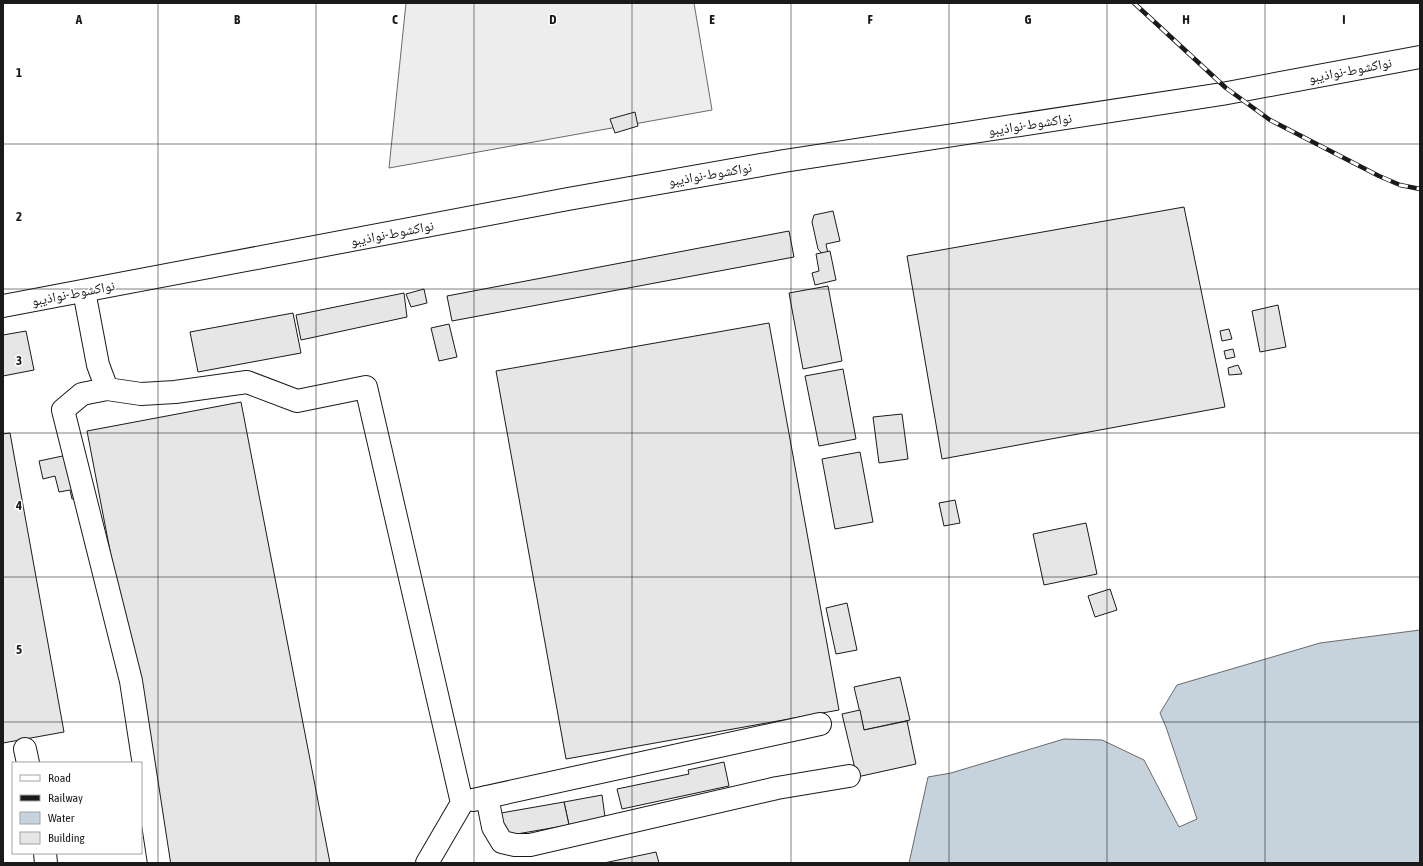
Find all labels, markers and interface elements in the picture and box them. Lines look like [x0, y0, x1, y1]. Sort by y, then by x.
text: A [75, 12, 83, 27]
text: B [234, 12, 241, 27]
text: C [392, 12, 398, 27]
text: D [549, 12, 557, 27]
text: E [709, 12, 715, 27]
text: F [867, 12, 873, 27]
text: G [1025, 12, 1032, 27]
text: H [1182, 12, 1190, 27]
text: I [1342, 12, 1346, 27]
street label: نواكشوط-نواذيبو [1307, 54, 1393, 87]
text: 1 [16, 65, 22, 80]
street label: نواكشوط-نواذيبو [987, 109, 1073, 140]
street label: نواكشوط-نواذيبو [667, 159, 753, 190]
text: 2 [16, 209, 22, 224]
street label: نواكشوط-نواذيبو [349, 217, 435, 250]
street label: نواكشوط-نواذيبو [30, 277, 116, 310]
text: 3 [16, 353, 22, 368]
text: 4 [15, 498, 22, 513]
text: 5 [16, 642, 22, 657]
legend [12, 762, 142, 854]
text: Road [48, 771, 71, 785]
text: Railway [48, 791, 83, 805]
text: Water [48, 811, 75, 825]
text: Building [48, 831, 86, 845]

